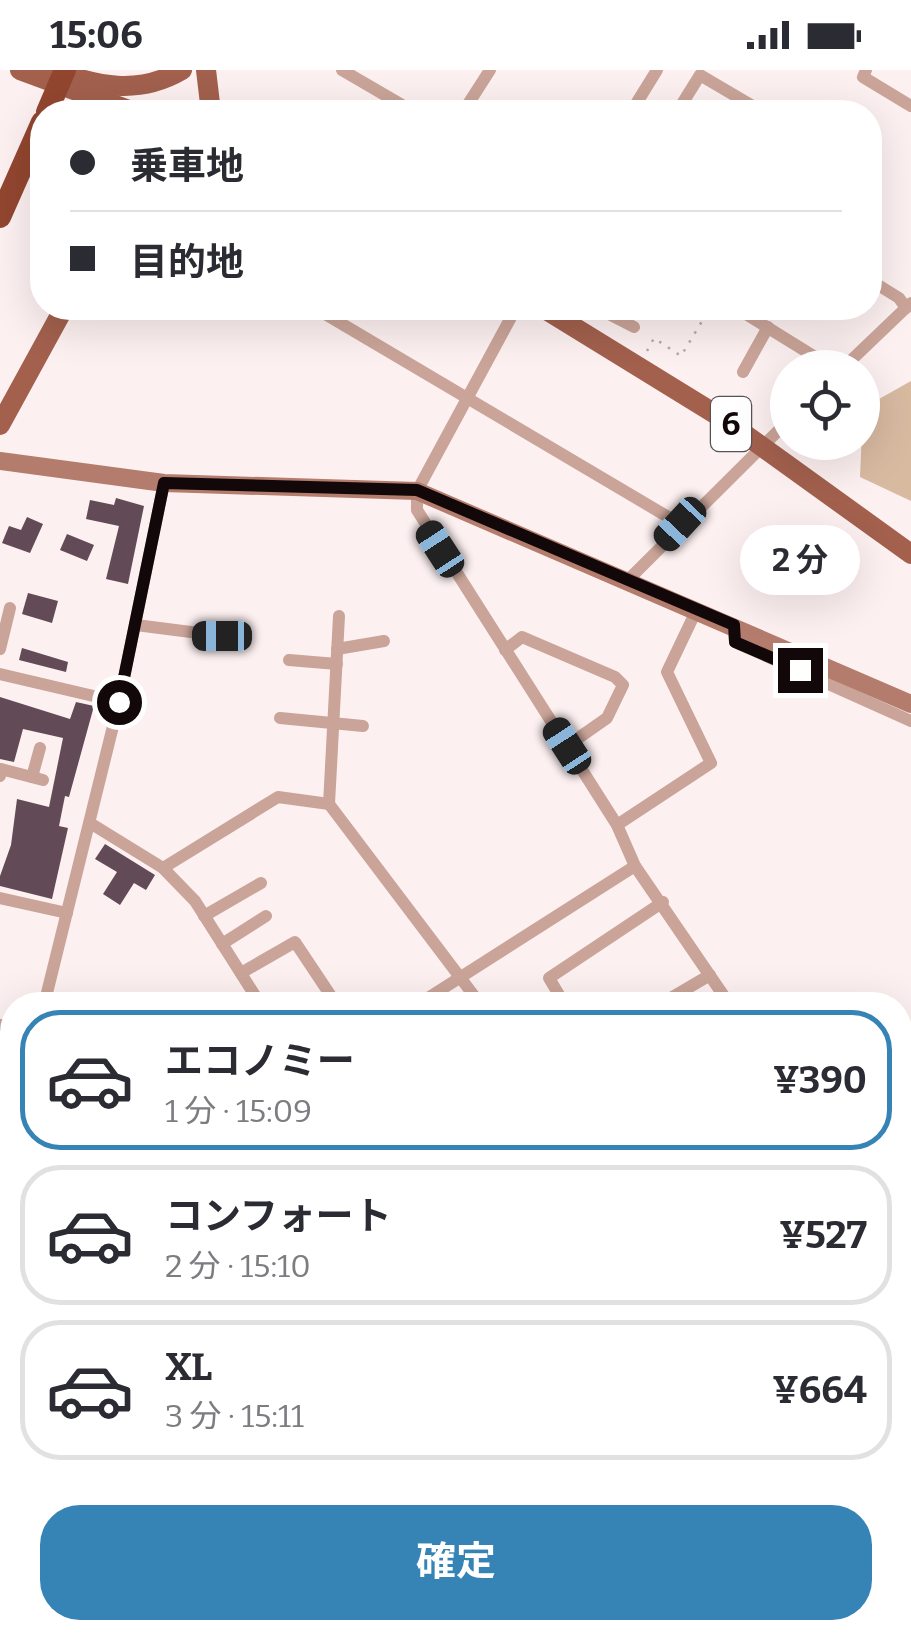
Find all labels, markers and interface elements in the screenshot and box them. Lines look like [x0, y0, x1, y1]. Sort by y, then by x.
text: 15:06 [50, 12, 143, 58]
text: 乗車地 [130, 143, 244, 189]
text: 目的地 [130, 239, 244, 285]
map controls [770, 350, 880, 460]
button: locate [770, 350, 880, 460]
road number: 6 [711, 397, 751, 451]
car [649, 492, 711, 556]
car [411, 516, 469, 582]
callout: 2 分 [740, 525, 860, 595]
text: 2 分 [772, 541, 828, 579]
car [192, 621, 252, 651]
route end [778, 648, 823, 693]
route start [97, 680, 142, 725]
car [538, 713, 596, 779]
icon: car [45, 1035, 135, 1125]
text: エコノミー [165, 1038, 355, 1084]
text: ¥390 [773, 1057, 867, 1103]
text: 1 分 · 15:09 [165, 1092, 312, 1130]
icon: car [45, 1190, 135, 1280]
text: コンフォート [165, 1193, 392, 1239]
text: ¥527 [779, 1212, 867, 1258]
text: 2 分 · 15:10 [165, 1247, 311, 1285]
text: XL [165, 1344, 212, 1390]
icon: car [45, 1345, 135, 1435]
text: ¥664 [772, 1367, 867, 1413]
text: 3 分 · 15:11 [165, 1397, 304, 1435]
button: 確定 [40, 1505, 872, 1620]

